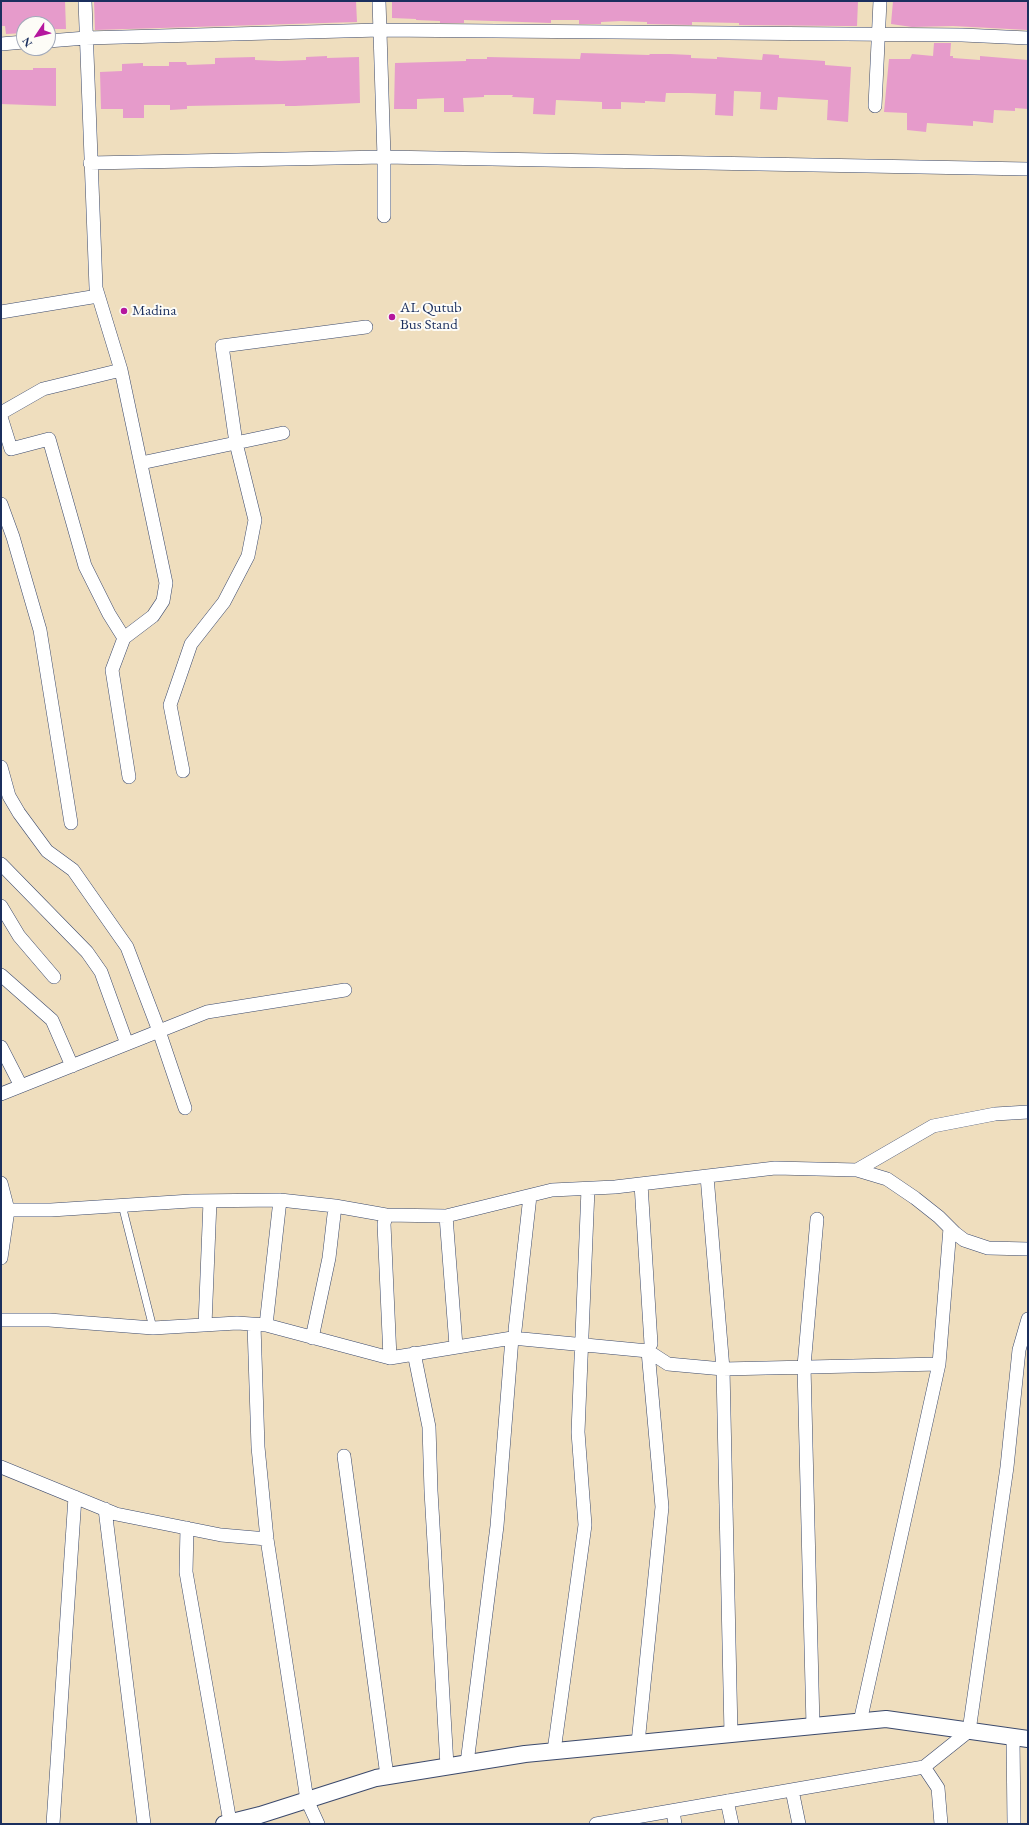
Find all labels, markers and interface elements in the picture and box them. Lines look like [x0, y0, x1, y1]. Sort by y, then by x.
north arrow [16, 16, 56, 56]
text: N [19, 35, 35, 50]
place label: AL Qutub Bus Stand [400, 299, 462, 334]
place label: Madina [132, 302, 176, 320]
marker: Madina [119, 306, 129, 316]
marker: AL Qutub Bus Stand [387, 312, 397, 322]

